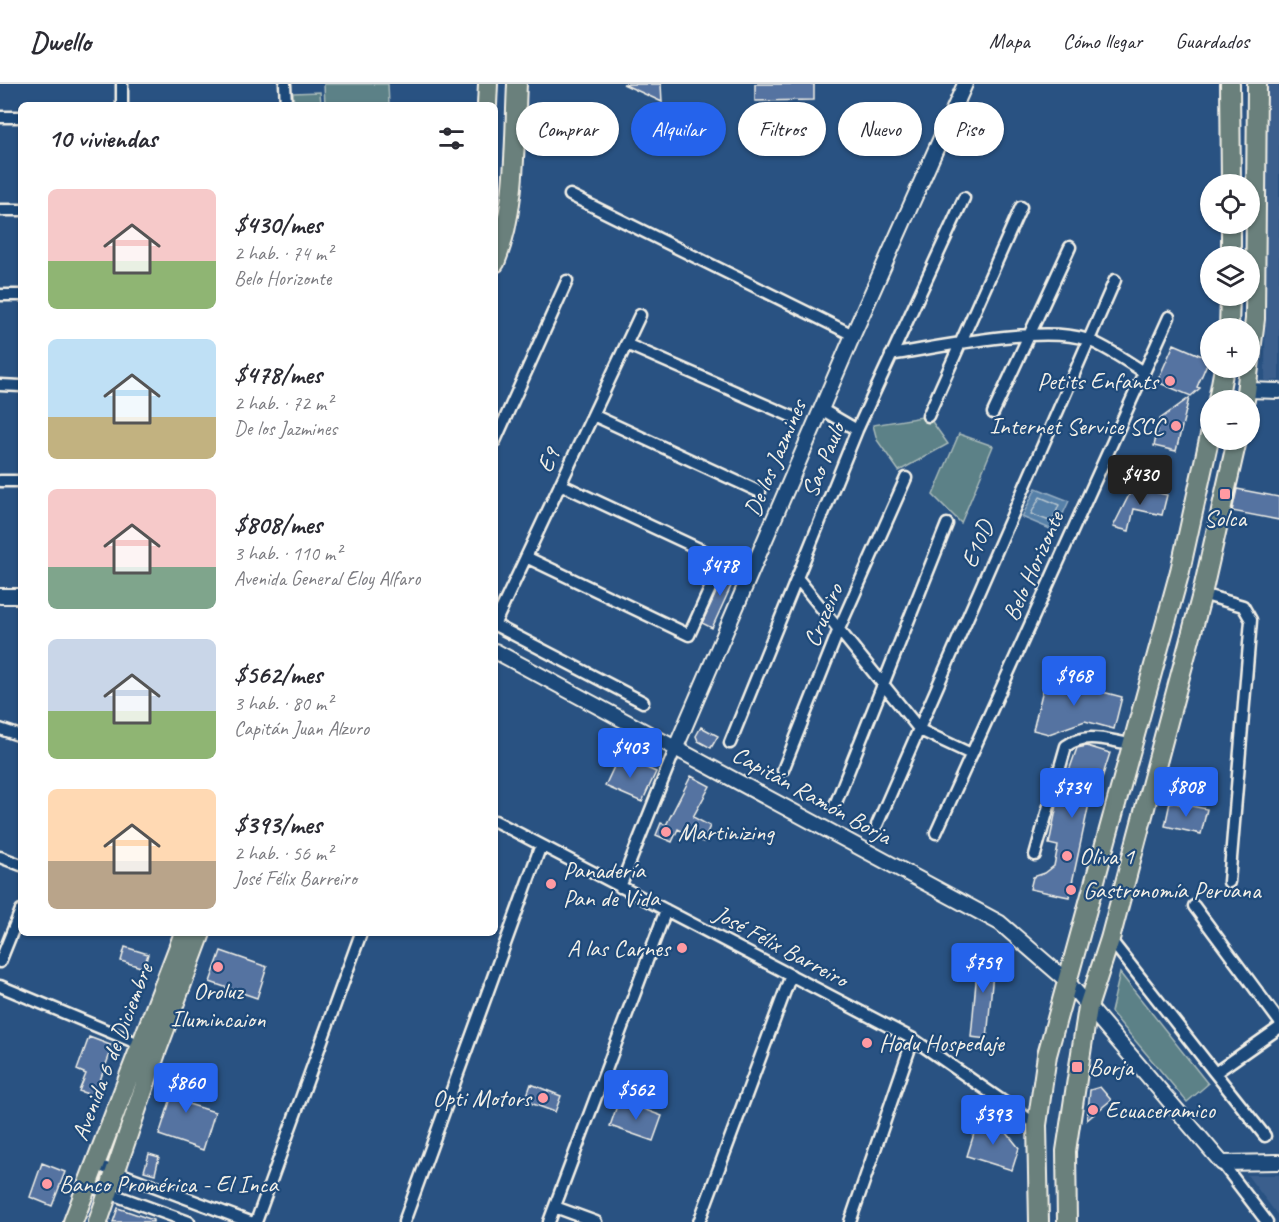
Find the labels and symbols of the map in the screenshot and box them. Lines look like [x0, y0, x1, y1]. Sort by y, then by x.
place label: Petits Enfants [1037, 366, 1160, 396]
marker: Petits Enfants [1163, 374, 1177, 388]
street label: De los Jazmines [737, 394, 814, 521]
place label: Internet Service SCC [989, 411, 1166, 441]
street label: Sao Paulo [795, 416, 852, 502]
marker: Internet Service SCC [1169, 419, 1183, 433]
street label: E9 [529, 441, 567, 477]
pin: $430 [1104, 455, 1176, 506]
marker: Solca [1218, 487, 1232, 501]
place label: Solca [1204, 503, 1247, 533]
street label: Belo Horizonte [996, 505, 1071, 625]
street label: E10D [954, 514, 1001, 572]
pin: $478 [684, 546, 756, 597]
street label: Cruzeiro [796, 577, 850, 651]
pin: $968 [1038, 656, 1110, 707]
pin: $403 [594, 728, 666, 779]
street label: Capitán Ramón Borja [727, 739, 898, 852]
pin: $808 [1150, 767, 1222, 818]
pin: $734 [1036, 768, 1108, 819]
place label: Martinizing [678, 817, 775, 847]
marker: Martinizing [659, 825, 673, 839]
place label: Oliva 1 [1079, 841, 1135, 871]
marker: Oliva 1 [1060, 849, 1074, 863]
place label: Panadería Pan de Vida [563, 855, 661, 913]
place label: Gastronomía Peruana [1083, 875, 1262, 905]
marker: Panadería Pan de Vida [544, 877, 558, 891]
marker: Gastronomía Peruana [1064, 883, 1078, 897]
street label: José Félix Barreiro [708, 898, 855, 995]
place label: A las Carnes [567, 933, 672, 963]
marker: A las Carnes [675, 941, 689, 955]
pin: $759 [947, 943, 1019, 994]
street label: Avenida 6 de Diciembre [64, 957, 160, 1145]
marker: Oroluz Ilumincaion [211, 960, 225, 974]
place label: Oroluz Ilumincaion [170, 976, 266, 1034]
place label: Hodu Hospedaje [879, 1028, 1006, 1058]
marker: Hodu Hospedaje [860, 1036, 874, 1050]
place label: Borja [1089, 1052, 1134, 1082]
marker: Borja [1070, 1060, 1084, 1074]
pin: $860 [150, 1063, 222, 1114]
pin: $562 [600, 1070, 672, 1121]
place label: Opti Motors [433, 1083, 533, 1113]
marker: Opti Motors [536, 1091, 550, 1105]
pin: $393 [957, 1095, 1029, 1146]
place label: Ecuaceramico [1105, 1095, 1216, 1125]
marker: Ecuaceramico [1086, 1103, 1100, 1117]
place label: Banco Promérica - El Inca [59, 1169, 280, 1199]
marker: Banco Promérica - El Inca [40, 1177, 54, 1191]

